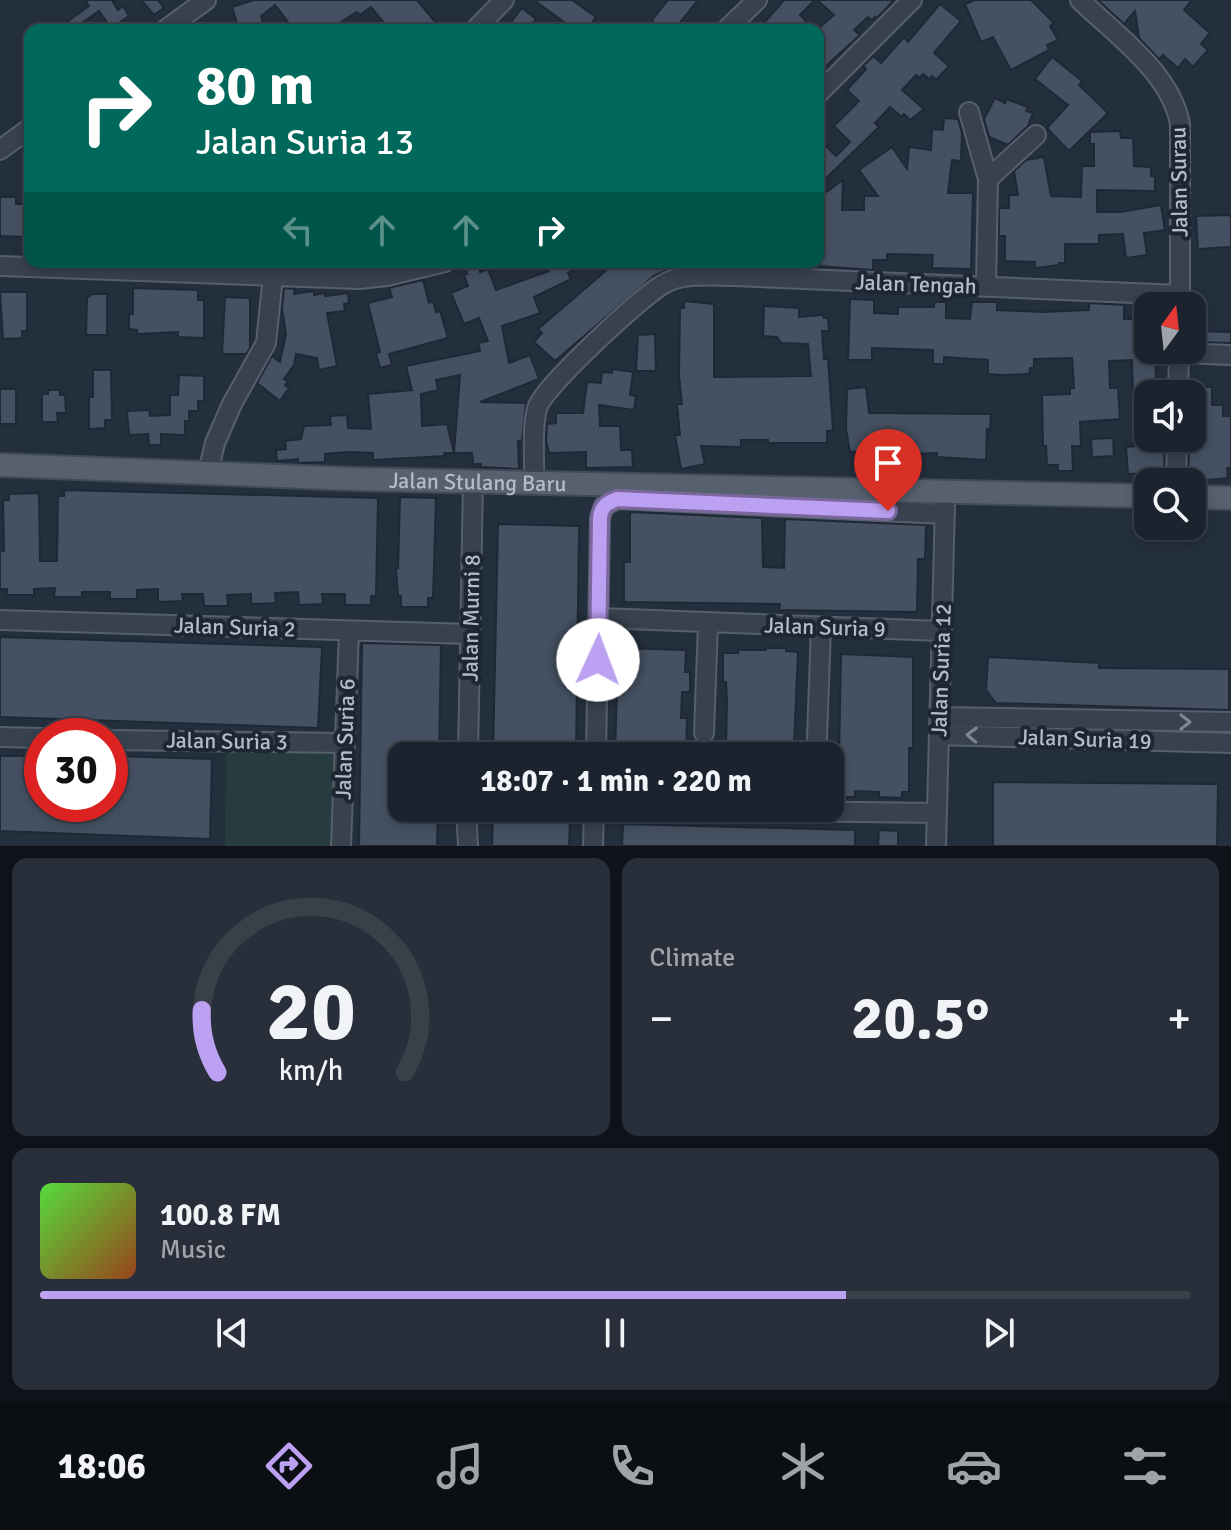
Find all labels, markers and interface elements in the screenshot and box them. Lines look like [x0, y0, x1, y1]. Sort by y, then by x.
text: 80 m [196, 51, 314, 120]
icon: right [64, 56, 168, 160]
text: Jalan Suria 13 [196, 120, 414, 165]
street label: Jalan Surau [1165, 127, 1193, 237]
icon: left [276, 208, 320, 252]
icon: ahead [360, 208, 404, 252]
icon: ahead [444, 208, 488, 252]
icon: right [528, 208, 572, 252]
street label: Jalan Tengah [855, 268, 977, 300]
north arrow [1134, 292, 1206, 364]
map controls [1134, 292, 1206, 540]
button: sound [1134, 380, 1206, 452]
pin [854, 429, 922, 511]
icon: arrive [866, 441, 910, 485]
street label: Jalan Stulang Baru [389, 466, 567, 497]
button: search [1134, 468, 1206, 540]
street label: Jalan Murni 8 [456, 554, 486, 682]
street label: Jalan Suria 12 [925, 603, 957, 737]
street label: Jalan Suria 2 [174, 611, 296, 643]
street label: Jalan Suria 9 [764, 611, 886, 643]
position arrow [556, 618, 640, 702]
street label: Jalan Suria 6 [329, 678, 361, 800]
one-way arrow [1179, 713, 1192, 731]
speed limit sign: 30 [24, 718, 128, 822]
street label: Jalan Suria 19 [1018, 723, 1152, 755]
street label: Jalan Suria 3 [166, 726, 288, 756]
one-way arrow [965, 727, 978, 744]
text: 18:07 · 1 min · 220 m [480, 763, 752, 800]
text: Climate [650, 942, 735, 974]
text: 20 [266, 961, 356, 1063]
text: 20.5° [851, 982, 989, 1056]
text: − [650, 992, 673, 1046]
text: + [1167, 992, 1191, 1046]
text: km/h [278, 1053, 343, 1088]
text: 100.8 FM [160, 1197, 281, 1234]
text: Music [160, 1234, 226, 1266]
icon: previous [210, 1311, 254, 1355]
icon: pause [593, 1311, 637, 1355]
icon: next [977, 1311, 1021, 1355]
icon: directions [261, 1438, 317, 1494]
icon: music [432, 1438, 488, 1494]
icon: phone [604, 1438, 660, 1494]
icon: climate [775, 1438, 831, 1494]
icon: car [946, 1438, 1002, 1494]
icon: filters [1117, 1438, 1173, 1494]
text: 18:06 [58, 1444, 146, 1489]

